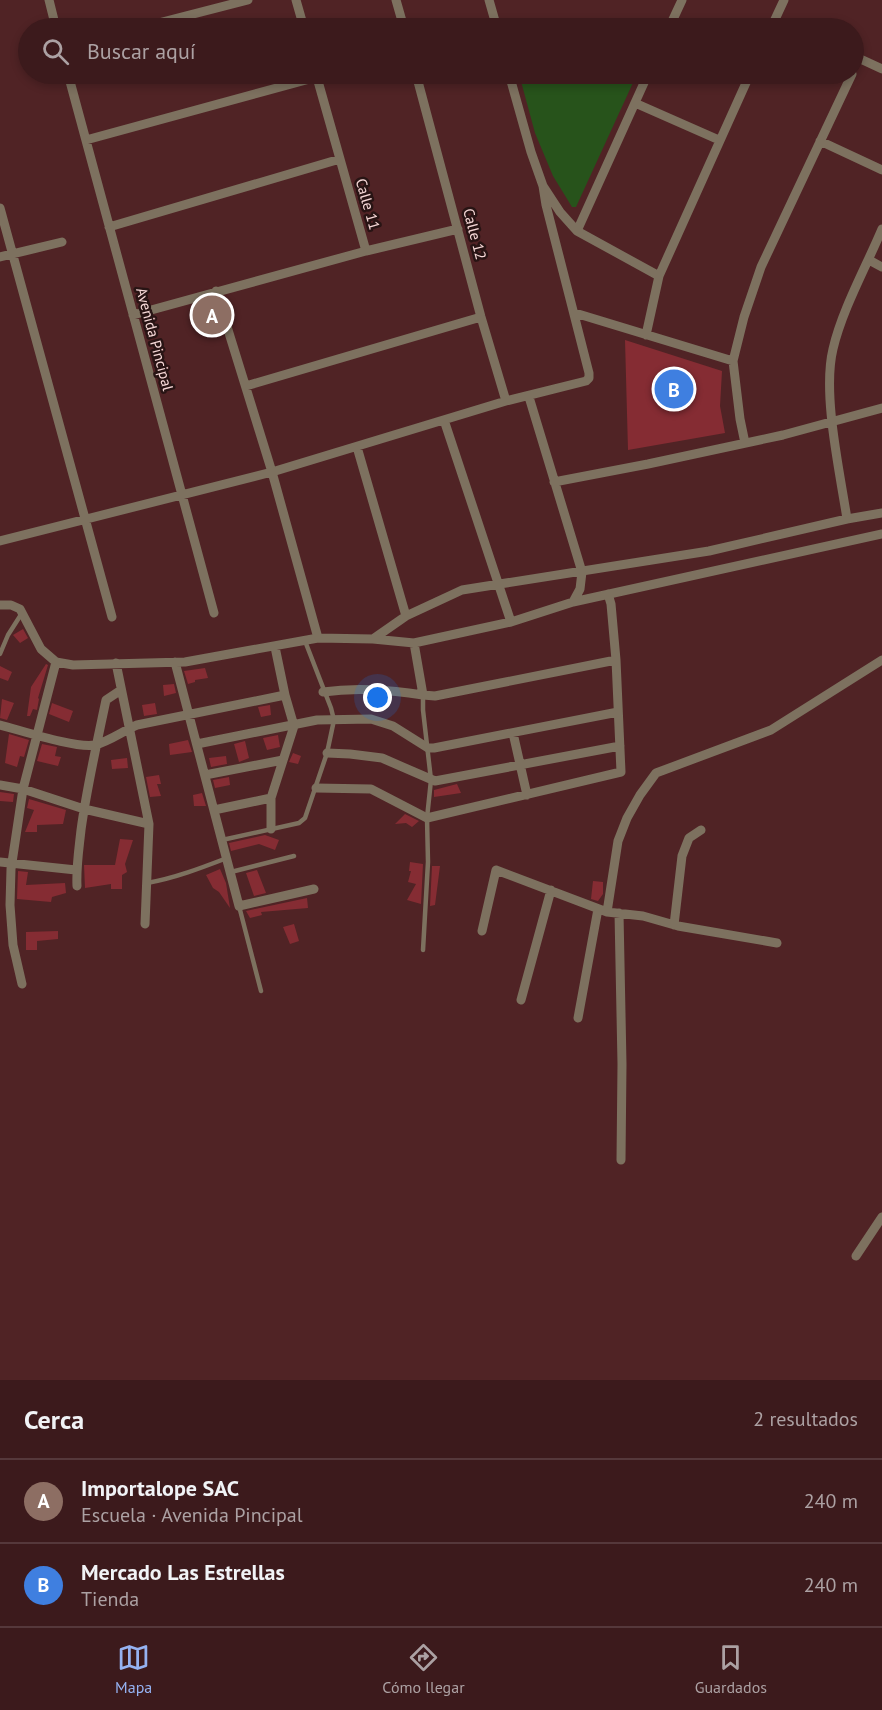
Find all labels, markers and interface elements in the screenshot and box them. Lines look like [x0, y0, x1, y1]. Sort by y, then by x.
search box [18, 18, 864, 84]
icon: search [39, 35, 72, 68]
text: Buscar aquí [87, 37, 196, 65]
street label: Calle 11 [352, 176, 384, 232]
street label: Calle 12 [459, 206, 491, 262]
street label: Avenida Pincipal [132, 285, 178, 393]
pin: A [192, 292, 232, 338]
pin: B [654, 366, 694, 412]
your location [363, 683, 392, 712]
text: Cerca [24, 1403, 84, 1436]
text: 2 resultados [753, 1406, 858, 1432]
text: Importalope SAC [81, 1474, 239, 1502]
text: A [37, 1488, 50, 1514]
text: 240 m [804, 1488, 858, 1514]
text: Escuela · Avenida Pincipal [81, 1502, 303, 1528]
text: Mercado Las Estrellas [81, 1558, 285, 1586]
text: B [38, 1572, 49, 1598]
text: 240 m [804, 1572, 858, 1598]
text: Tienda [81, 1586, 139, 1612]
tab: Mapa [115, 1641, 152, 1697]
tab: Cómo llegar [382, 1641, 465, 1697]
tab: Guardados [695, 1641, 767, 1697]

